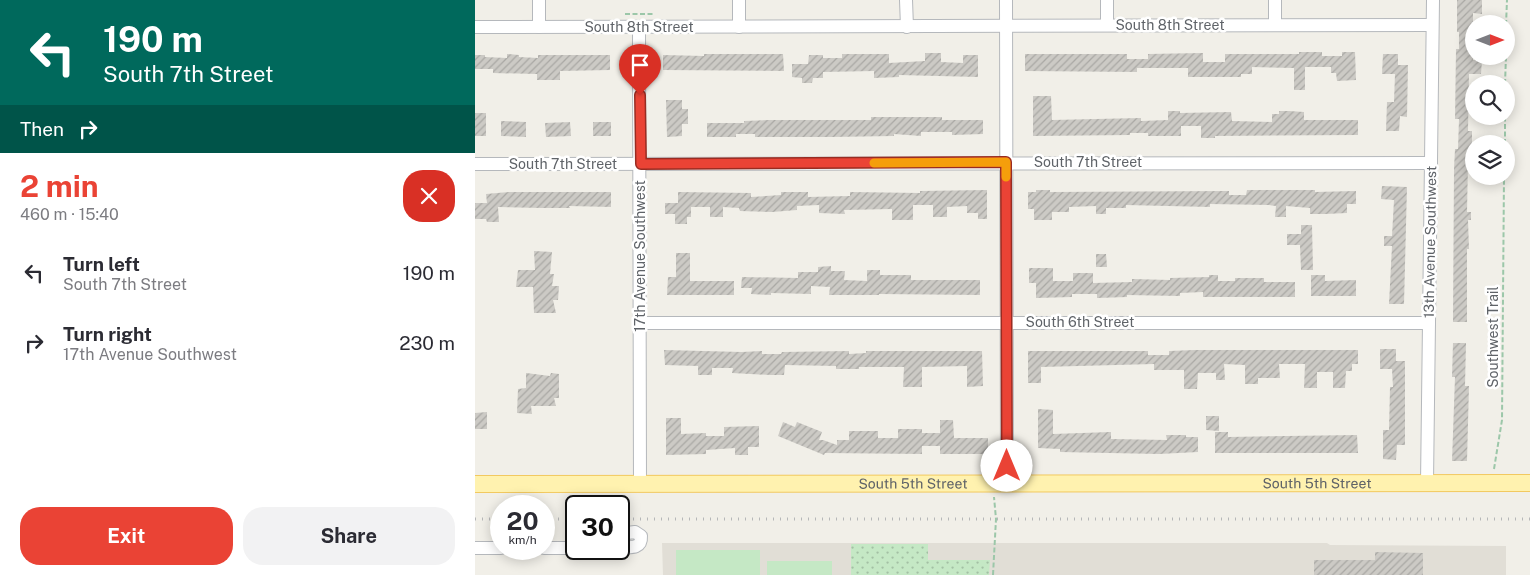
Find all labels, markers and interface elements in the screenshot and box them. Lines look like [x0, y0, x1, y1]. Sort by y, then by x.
north arrow [1465, 15, 1515, 65]
map controls [1465, 15, 1515, 185]
street label: South 8th Street [1115, 17, 1225, 33]
text: 190 m [103, 19, 203, 60]
street label: South 8th Street [584, 19, 694, 35]
icon: left [20, 20, 85, 85]
pin [619, 44, 661, 95]
icon: arrive [626, 51, 654, 79]
text: South 7th Street [103, 61, 274, 87]
button: search [1465, 75, 1515, 125]
icon: right [74, 115, 102, 143]
text: Then [20, 118, 64, 140]
button: layers [1465, 135, 1515, 185]
street label: South 7th Street [1034, 154, 1142, 170]
street label: South 7th Street [509, 156, 617, 172]
street label: 13th Avenue Southwest [1421, 166, 1439, 318]
text: 2 min [20, 168, 99, 204]
button: close [403, 170, 455, 222]
street label: 17th Avenue Southwest [632, 180, 648, 332]
text: 460 m · 15:40 [20, 205, 119, 224]
text: Turn left [63, 253, 140, 275]
icon: left [20, 259, 48, 287]
text: 190 m [403, 262, 455, 284]
text: South 7th Street [63, 275, 187, 294]
street label: Southwest Trail [1485, 286, 1501, 388]
street label: South 6th Street [1026, 314, 1134, 330]
text: Turn right [63, 323, 152, 345]
icon: right [20, 329, 48, 357]
text: 230 m [399, 332, 455, 354]
text: 17th Avenue Southwest [63, 345, 237, 364]
position arrow [980, 439, 1032, 491]
street label: South 5th Street [1262, 475, 1372, 491]
street label: South 5th Street [858, 476, 968, 492]
speed limit sign: 30 [565, 495, 630, 560]
text: 20 [507, 506, 539, 536]
button: Exit [20, 507, 233, 565]
button: Share [243, 507, 455, 565]
text: km/h [508, 533, 537, 547]

